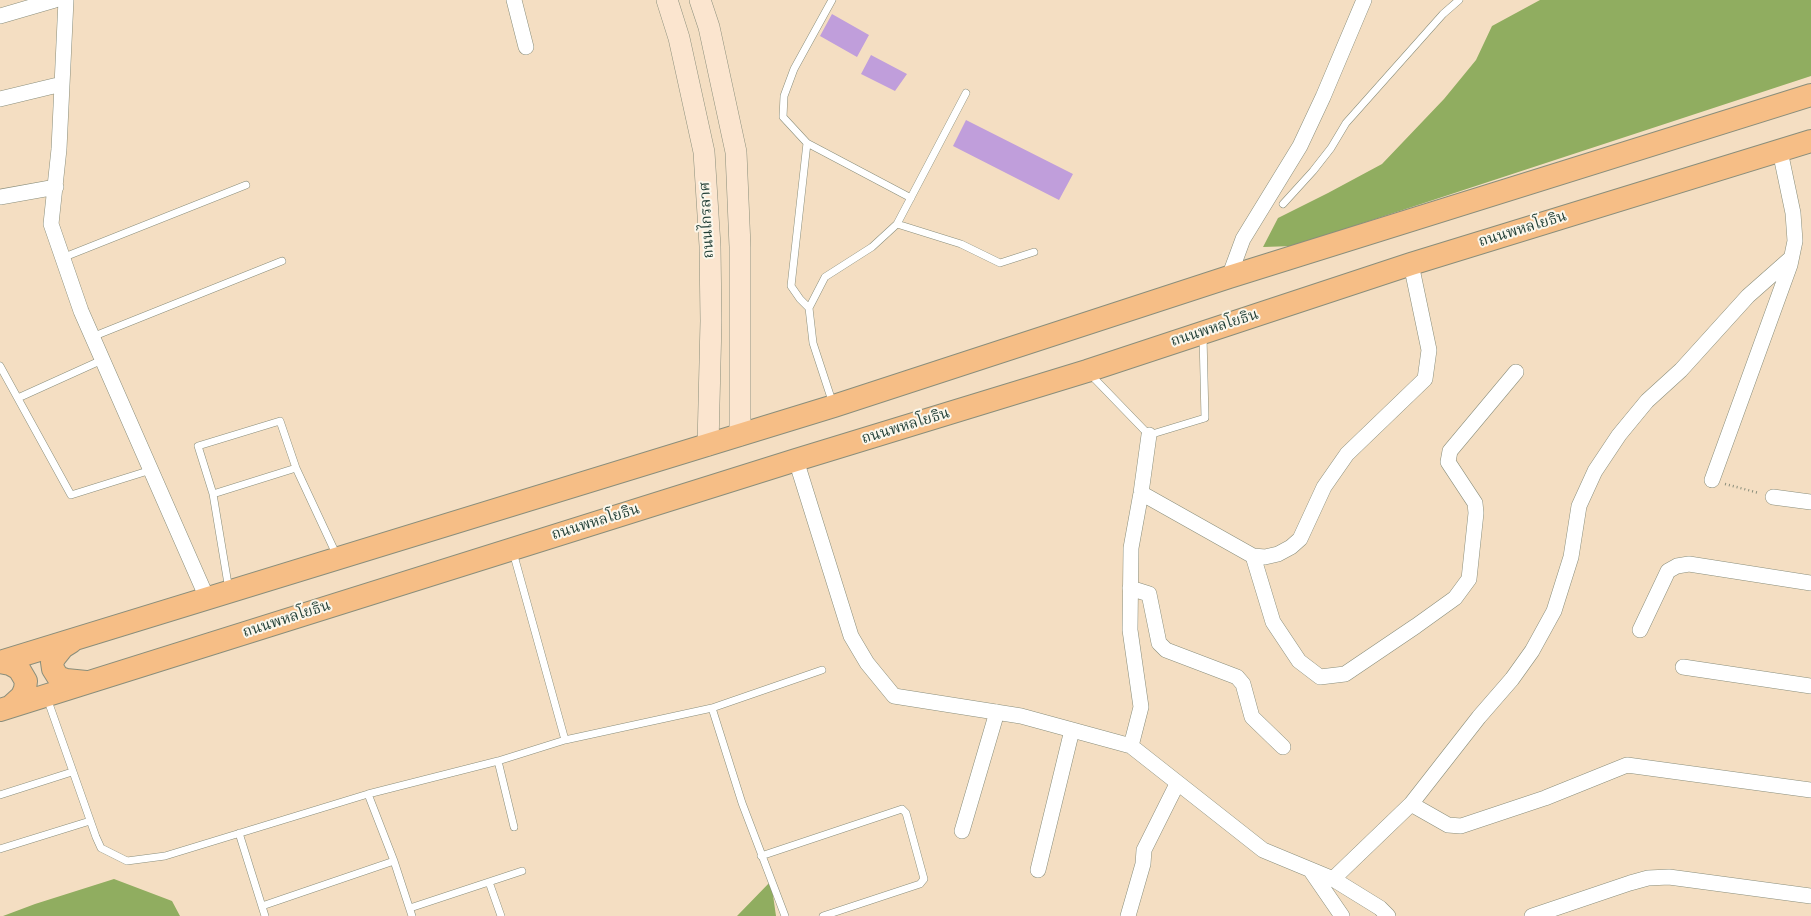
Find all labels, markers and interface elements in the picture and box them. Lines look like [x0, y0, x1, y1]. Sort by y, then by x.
street label: ถนนไกรลาศ [697, 181, 719, 259]
street label: ถนนพหลโยธิน [1477, 208, 1569, 252]
street label: ถนนพหลโยธิน [1169, 306, 1261, 352]
street label: ถนนพหลโยธิน [860, 405, 952, 449]
street label: ถนนพหลโยธิน [550, 501, 642, 545]
street label: ถนนพหลโยธิน [241, 597, 333, 643]

